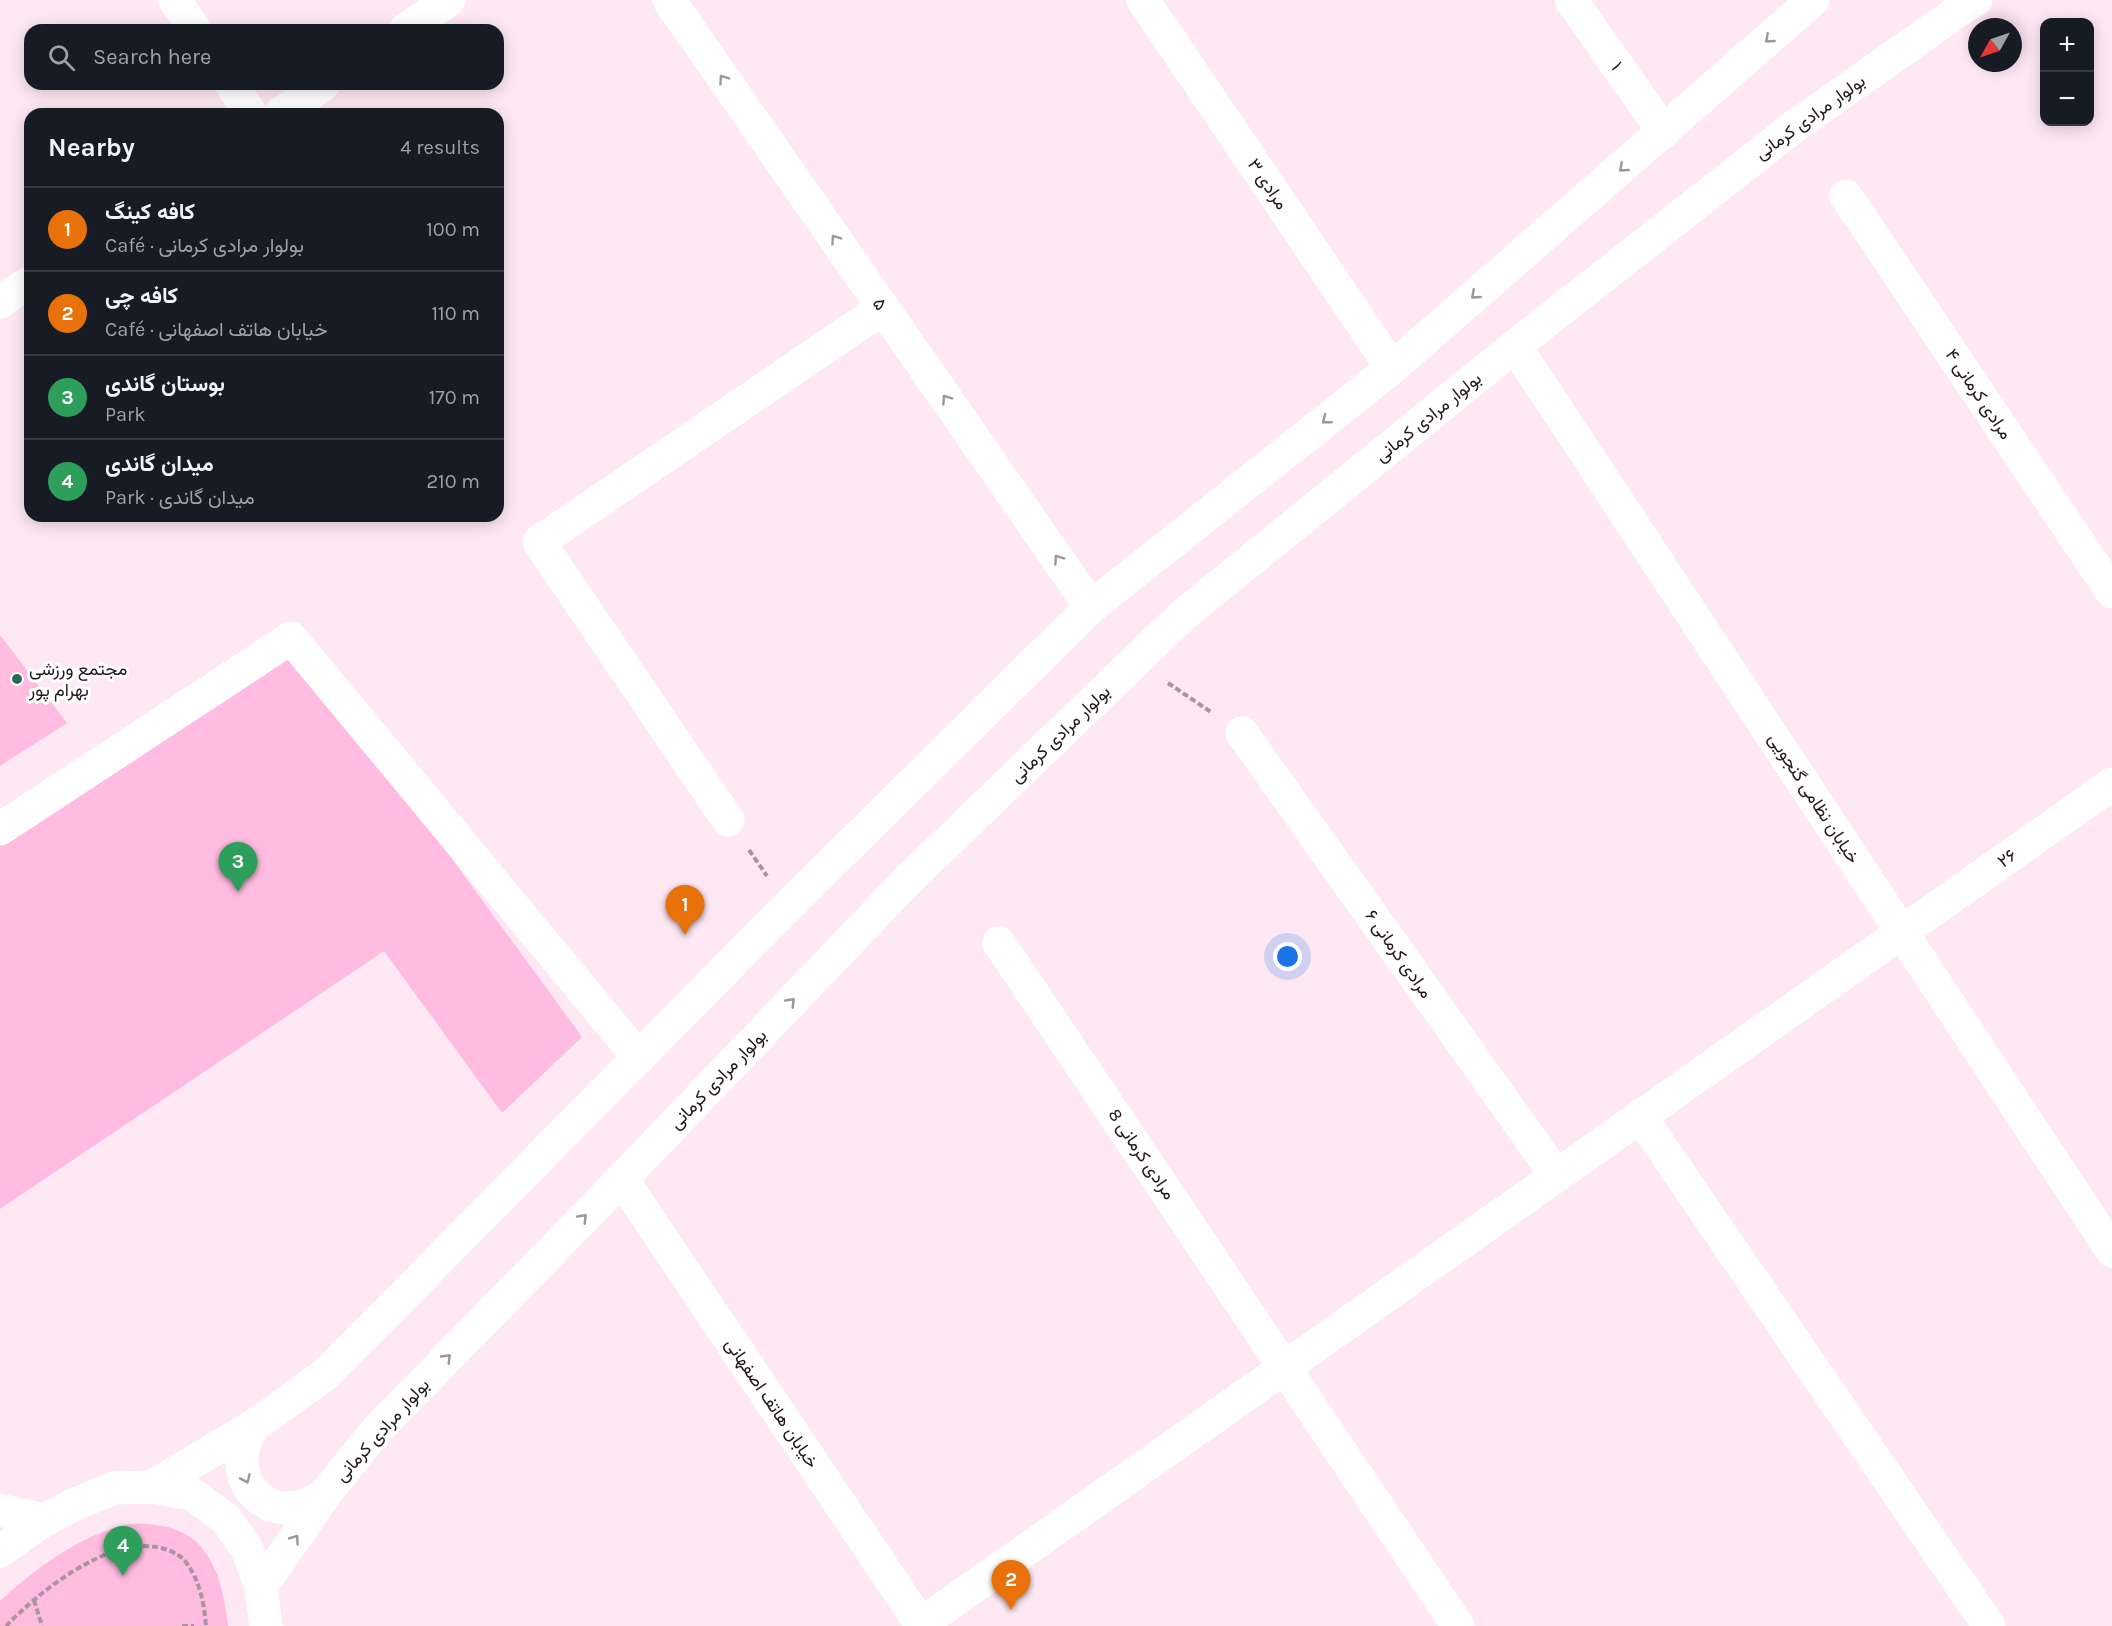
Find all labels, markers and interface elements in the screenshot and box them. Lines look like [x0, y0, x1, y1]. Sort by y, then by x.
north arrow [1968, 18, 2022, 72]
map controls [2040, 18, 2094, 126]
button: + [2040, 18, 2094, 72]
search box [24, 24, 504, 90]
one-way arrow [1765, 32, 1776, 43]
icon: search [45, 41, 78, 74]
text: Search here [93, 44, 211, 70]
street label: ۱ [1606, 58, 1628, 74]
street label: بولوار مرادی کرمانی [1751, 70, 1869, 164]
button: − [2040, 72, 2094, 126]
one-way arrow [719, 74, 730, 85]
text: Nearby [48, 132, 135, 163]
text: 4 results [400, 136, 480, 159]
street label: مرادی ۳ [1243, 154, 1293, 214]
one-way arrow [1619, 160, 1630, 171]
text: کافه کینگ [105, 199, 195, 225]
text: 1 [64, 218, 71, 241]
text: 100 m [426, 218, 480, 241]
text: Café · بولوار مرادی کرمانی [105, 234, 304, 257]
one-way arrow [831, 234, 842, 245]
text: کافه چی [105, 283, 178, 309]
one-way arrow [1472, 288, 1482, 299]
street label: ۵ [868, 293, 892, 315]
text: 2 [61, 302, 74, 325]
text: 110 m [431, 302, 480, 325]
text: Café · خیابان هاتف اصفهانی [105, 318, 328, 341]
street label: مرادی کرمانی ۴ [1941, 345, 2017, 443]
street label: بولوار مرادی کرمانی [1370, 367, 1486, 467]
text: بوستان گاندی [105, 371, 225, 397]
text: 3 [61, 386, 74, 409]
text: 170 m [429, 386, 480, 409]
one-way arrow [942, 394, 953, 405]
text: Park [105, 403, 146, 426]
one-way arrow [1322, 413, 1333, 424]
text: میدان گاندی [105, 451, 214, 477]
text: 4 [62, 470, 73, 493]
text: 210 m [426, 470, 480, 493]
text: Park · میدان گاندی [105, 486, 255, 509]
one-way arrow [1054, 554, 1065, 565]
place label: مجتمع ورزشی بهرام پور [28, 658, 127, 702]
marker: مجتمع ورزشی بهرام پور [10, 672, 24, 686]
street label: بولوار مرادی کرمانی [1005, 681, 1115, 787]
street label: خیابان نظامی گنجویی [1763, 728, 1865, 868]
pin: 3 [218, 842, 258, 892]
street label: ۲۶ [1993, 844, 2021, 872]
pin: 1 [666, 886, 704, 935]
street label: مرادی کرمانی ۶ [1361, 906, 1437, 1002]
your location [1273, 942, 1302, 971]
one-way arrow [784, 999, 795, 1009]
street label: بولوار مرادی کرمانی [665, 1024, 771, 1134]
street label: مرادی کرمانی 8 [1104, 1104, 1180, 1204]
one-way arrow [576, 1215, 587, 1226]
street label: خیابان هاتف اصفهانی [720, 1334, 824, 1472]
one-way arrow [440, 1355, 451, 1365]
street label: بولوار مرادی کرمانی [330, 1374, 434, 1486]
one-way arrow [239, 1472, 251, 1483]
pin: 4 [104, 1526, 142, 1576]
one-way arrow [287, 1534, 298, 1545]
pin: 2 [992, 1560, 1030, 1610]

